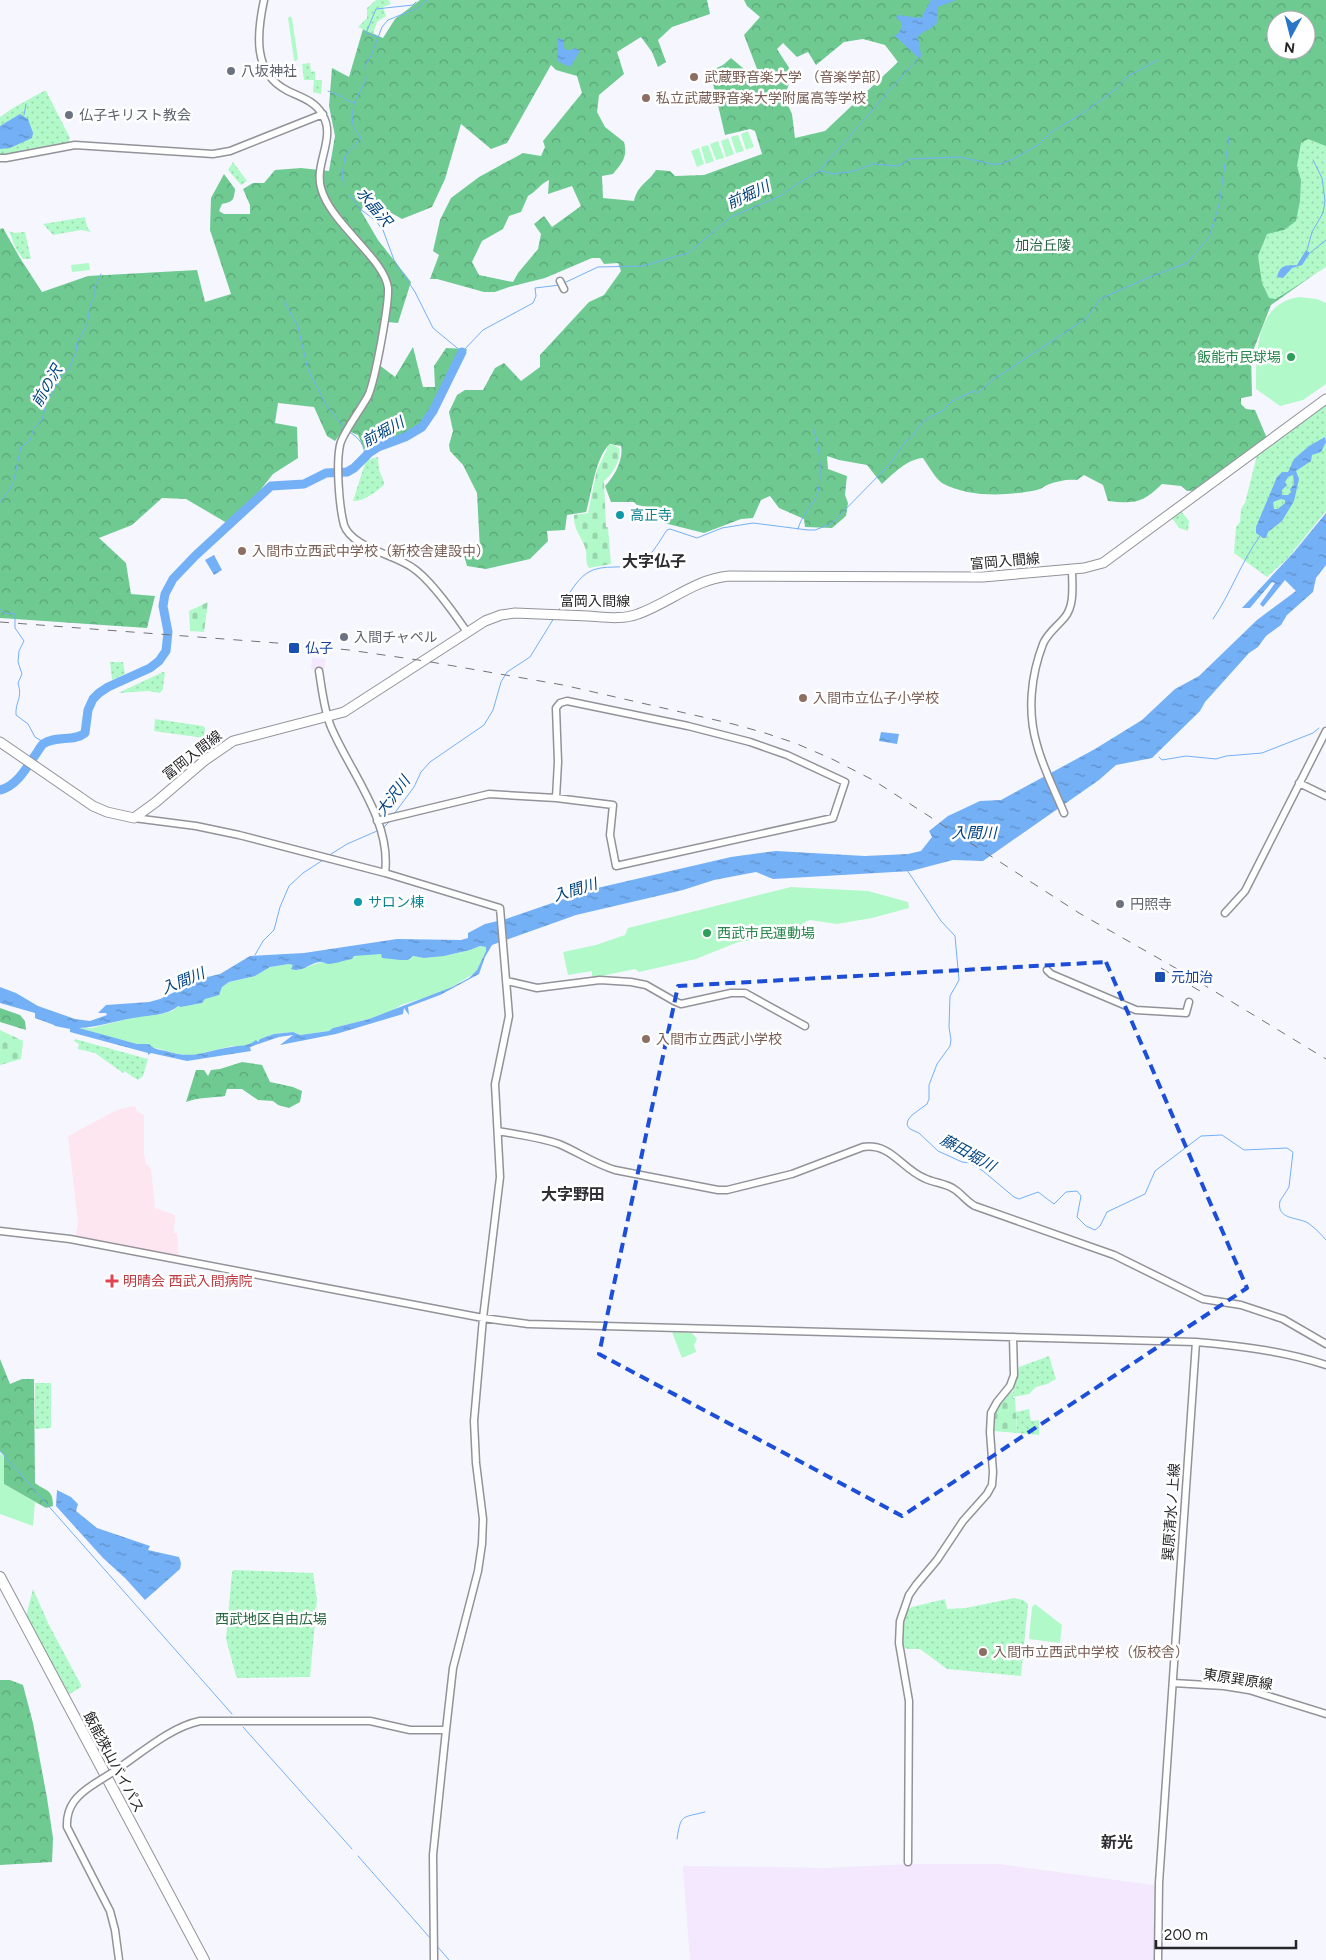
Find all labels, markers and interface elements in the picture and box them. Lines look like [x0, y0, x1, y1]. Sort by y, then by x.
north arrow [1266, 10, 1316, 60]
text: N [1283, 38, 1296, 57]
place label: 八坂神社 [241, 63, 297, 80]
marker: 八坂神社 [225, 65, 237, 77]
place label: 武蔵野音楽大学 （音楽学部） [704, 69, 889, 86]
marker: 武蔵野音楽大学 （音楽学部） [688, 71, 700, 83]
place label: 私立武蔵野音楽大学附属高等学校 [656, 90, 866, 107]
marker: 私立武蔵野音楽大学附属高等学校 [640, 92, 652, 104]
place label: 仏子キリスト教会 [79, 107, 191, 124]
marker: 仏子キリスト教会 [63, 109, 75, 121]
water label: 前堀川 [724, 176, 774, 213]
water label: 水晶沢 [353, 184, 397, 232]
park label: 加治丘陵 [1015, 237, 1071, 254]
place label: 飯能市民球場 [1197, 349, 1281, 366]
marker: 飯能市民球場 [1285, 351, 1297, 363]
water label: 前の沢 [28, 360, 67, 410]
water label: 前堀川 [359, 412, 409, 451]
place label: 高正寺 [630, 507, 672, 524]
marker: 高正寺 [614, 509, 626, 521]
place label: 入間市立西武中学校（新校舎建設中） [252, 543, 490, 560]
marker: 入間市立西武中学校（新校舎建設中） [236, 545, 248, 557]
street label: 富岡入間線 [969, 550, 1041, 573]
district label: 大字仏子 [622, 552, 686, 571]
street label: 富岡入間線 [560, 593, 630, 610]
place label: 入間チャペル [354, 629, 438, 646]
marker: 入間チャペル [338, 631, 350, 643]
place label: 仏子 [305, 640, 333, 657]
marker: 仏子 [287, 641, 301, 655]
place label: 入間市立仏子小学校 [813, 690, 939, 707]
marker: 入間市立仏子小学校 [797, 692, 809, 704]
street label: 富岡入間線 [159, 727, 225, 784]
water label: 大沢川 [372, 771, 415, 819]
water label: 入間川 [951, 824, 998, 842]
water label: 入間川 [551, 874, 601, 905]
place label: サロン棟 [368, 894, 424, 911]
marker: サロン棟 [352, 896, 364, 908]
place label: 円照寺 [1130, 896, 1172, 913]
marker: 円照寺 [1114, 898, 1126, 910]
place label: 西武市民運動場 [717, 925, 815, 942]
marker: 西武市民運動場 [701, 927, 713, 939]
water label: 入間川 [159, 963, 209, 998]
place label: 元加治 [1171, 969, 1213, 986]
marker: 元加治 [1153, 970, 1167, 984]
place label: 入間市立西武小学校 [656, 1031, 782, 1048]
marker: 入間市立西武小学校 [640, 1033, 652, 1045]
water label: 藤田堀川 [937, 1131, 1000, 1176]
district label: 大字野田 [541, 1185, 605, 1204]
place label: 明晴会 西武入間病院 [123, 1273, 252, 1290]
marker: 明晴会 西武入間病院 [105, 1274, 119, 1288]
street label: 巽原清水ノ上線 [1160, 1463, 1183, 1562]
park label: 西武地区自由広場 [215, 1611, 327, 1628]
place label: 入間市立西武中学校（仮校舎） [993, 1644, 1189, 1661]
marker: 入間市立西武中学校（仮校舎） [977, 1646, 989, 1658]
street label: 東原巽原線 [1202, 1666, 1274, 1693]
street label: 飯能狭山バイパス [80, 1709, 147, 1816]
district label: 新光 [1101, 1833, 1133, 1852]
scale bar [1156, 1918, 1296, 1950]
text: 200 m [1164, 1926, 1208, 1944]

